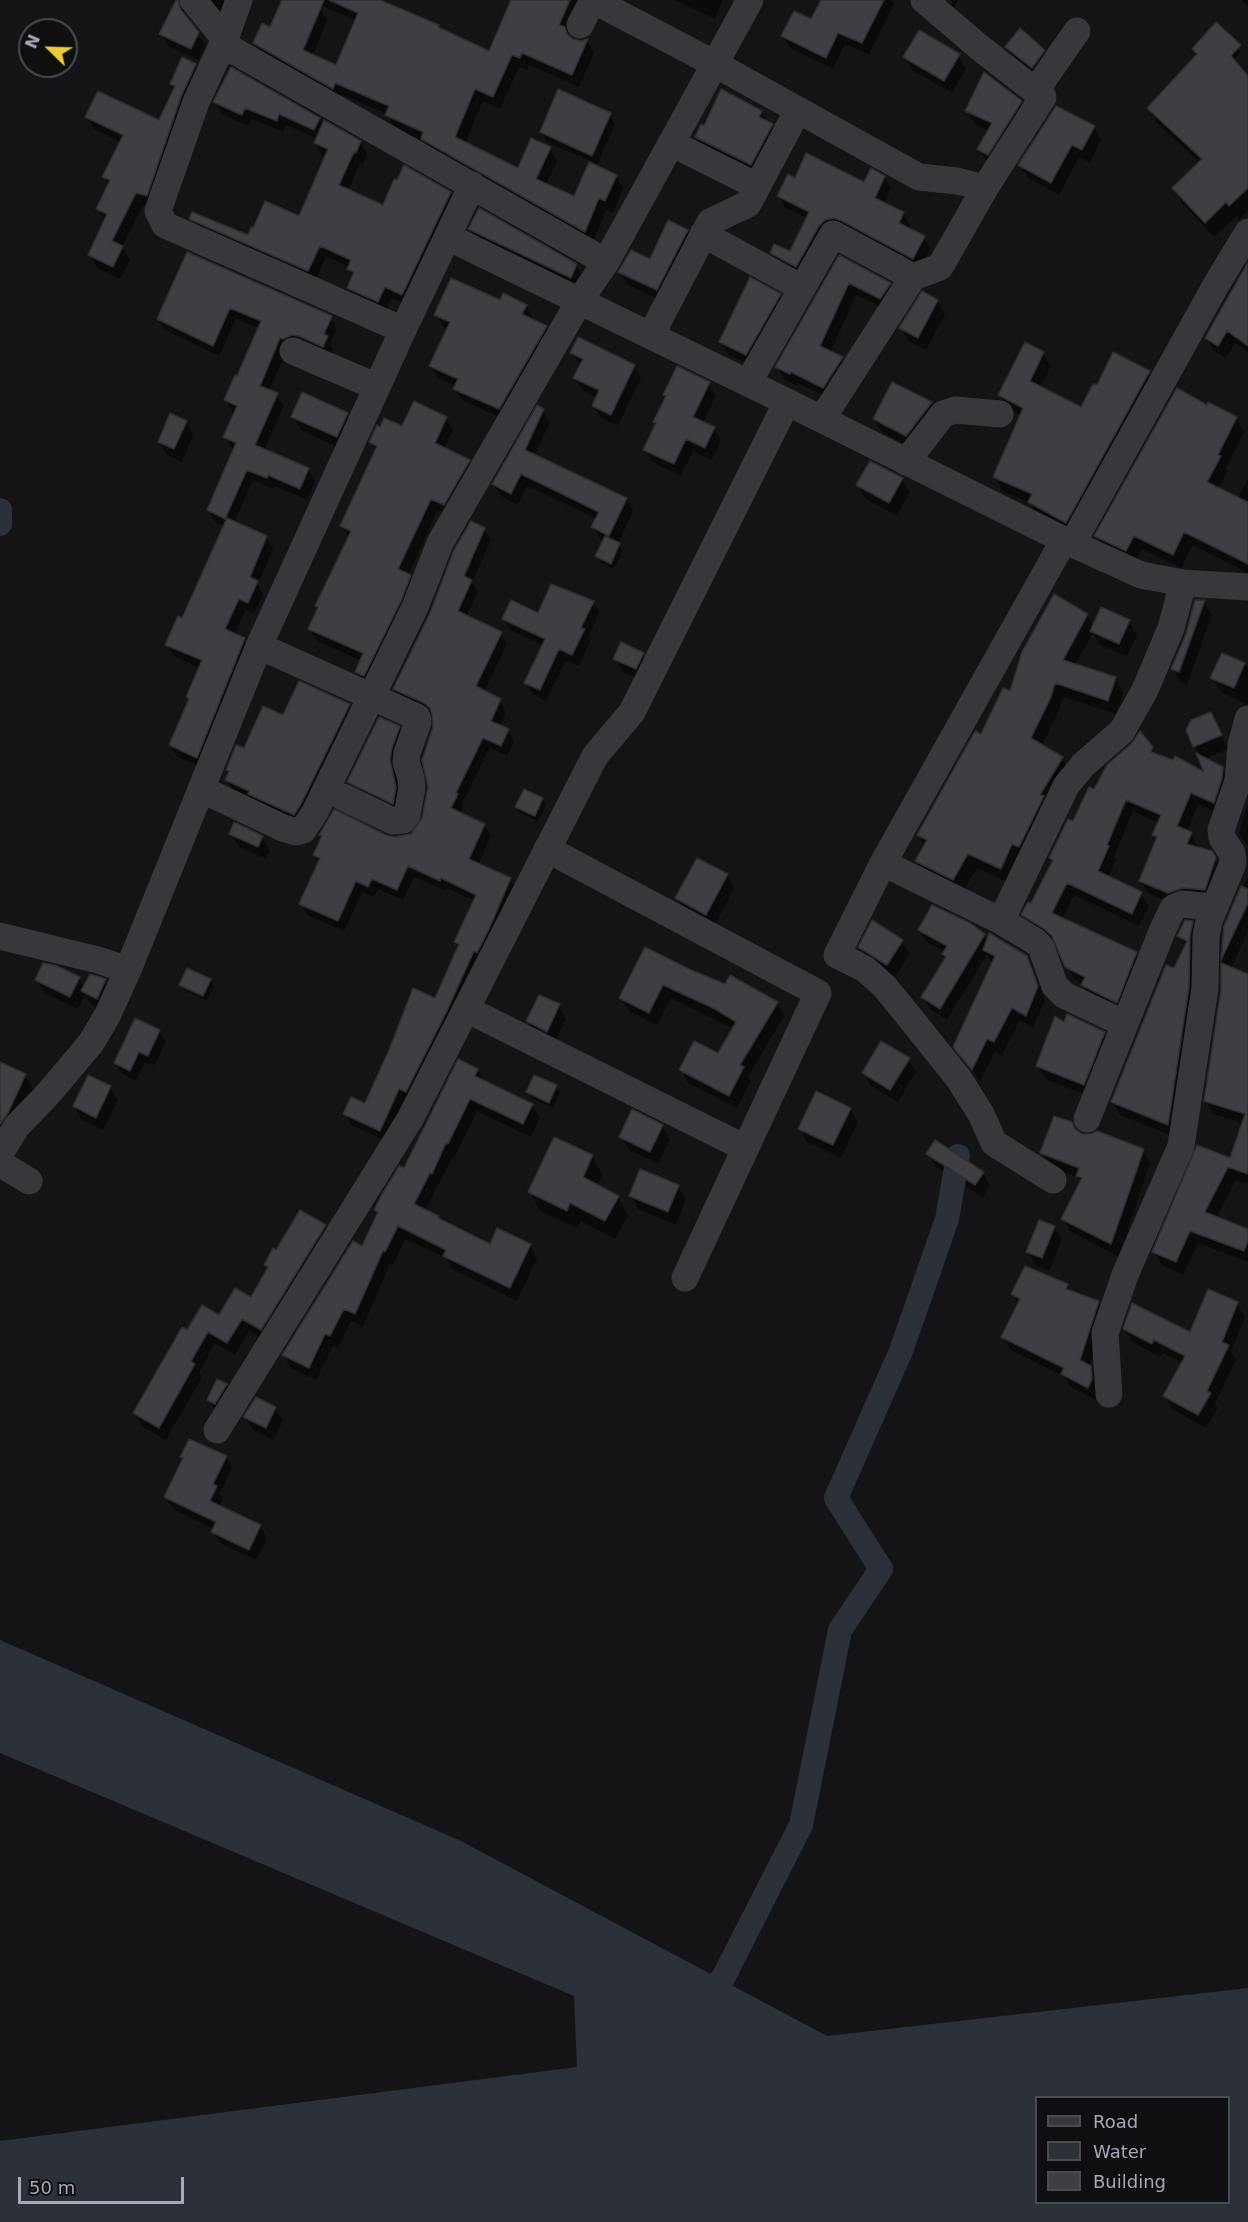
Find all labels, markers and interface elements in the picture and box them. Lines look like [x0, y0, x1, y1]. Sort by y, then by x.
north arrow [18, 18, 78, 78]
text: N [21, 32, 44, 51]
legend [1035, 2096, 1230, 2204]
text: Road [1093, 2111, 1138, 2132]
text: Water [1093, 2141, 1146, 2162]
scale bar [21, 2165, 188, 2203]
text: Building [1093, 2171, 1166, 2192]
text: 50 m [29, 2177, 75, 2198]

